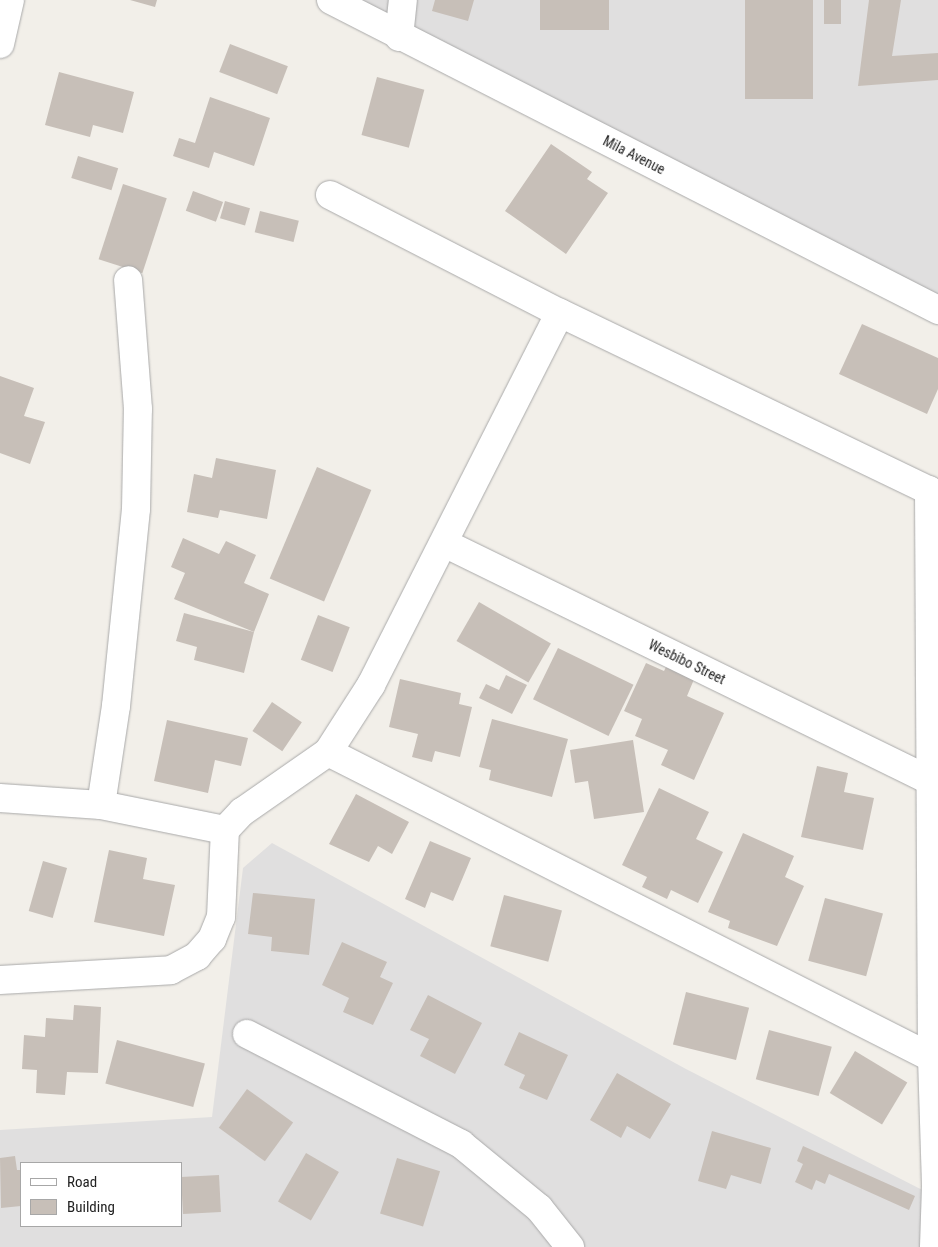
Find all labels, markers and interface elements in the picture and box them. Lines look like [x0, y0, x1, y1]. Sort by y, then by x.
street label: Mila Avenue [600, 132, 668, 178]
street label: Wesbibo Street [646, 636, 728, 688]
legend [20, 1162, 182, 1227]
text: Road [67, 1173, 97, 1191]
text: Building [67, 1198, 115, 1216]

